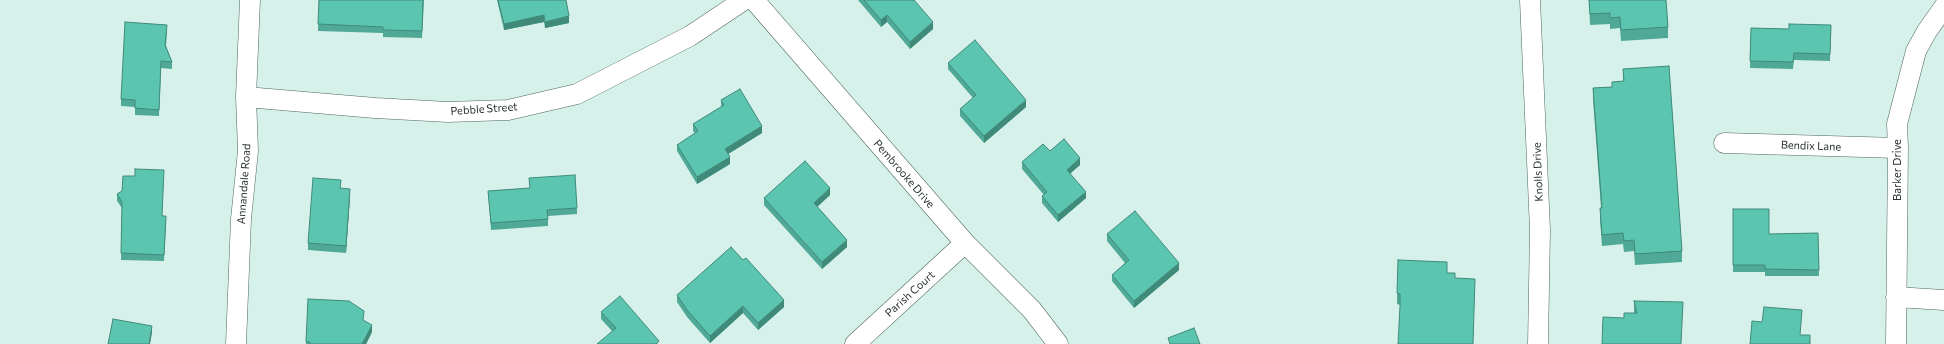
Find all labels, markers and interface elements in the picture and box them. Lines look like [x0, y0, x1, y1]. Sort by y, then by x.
street label: Pebble Street [450, 100, 518, 118]
street label: Pembrooke Drive [871, 137, 937, 211]
street label: Bendix Lane [1781, 138, 1841, 154]
street label: Barker Drive [1890, 139, 1904, 201]
street label: Knolls Drive [1530, 142, 1546, 202]
street label: Annandale Road [235, 143, 253, 225]
street label: Parish Court [882, 268, 938, 320]

